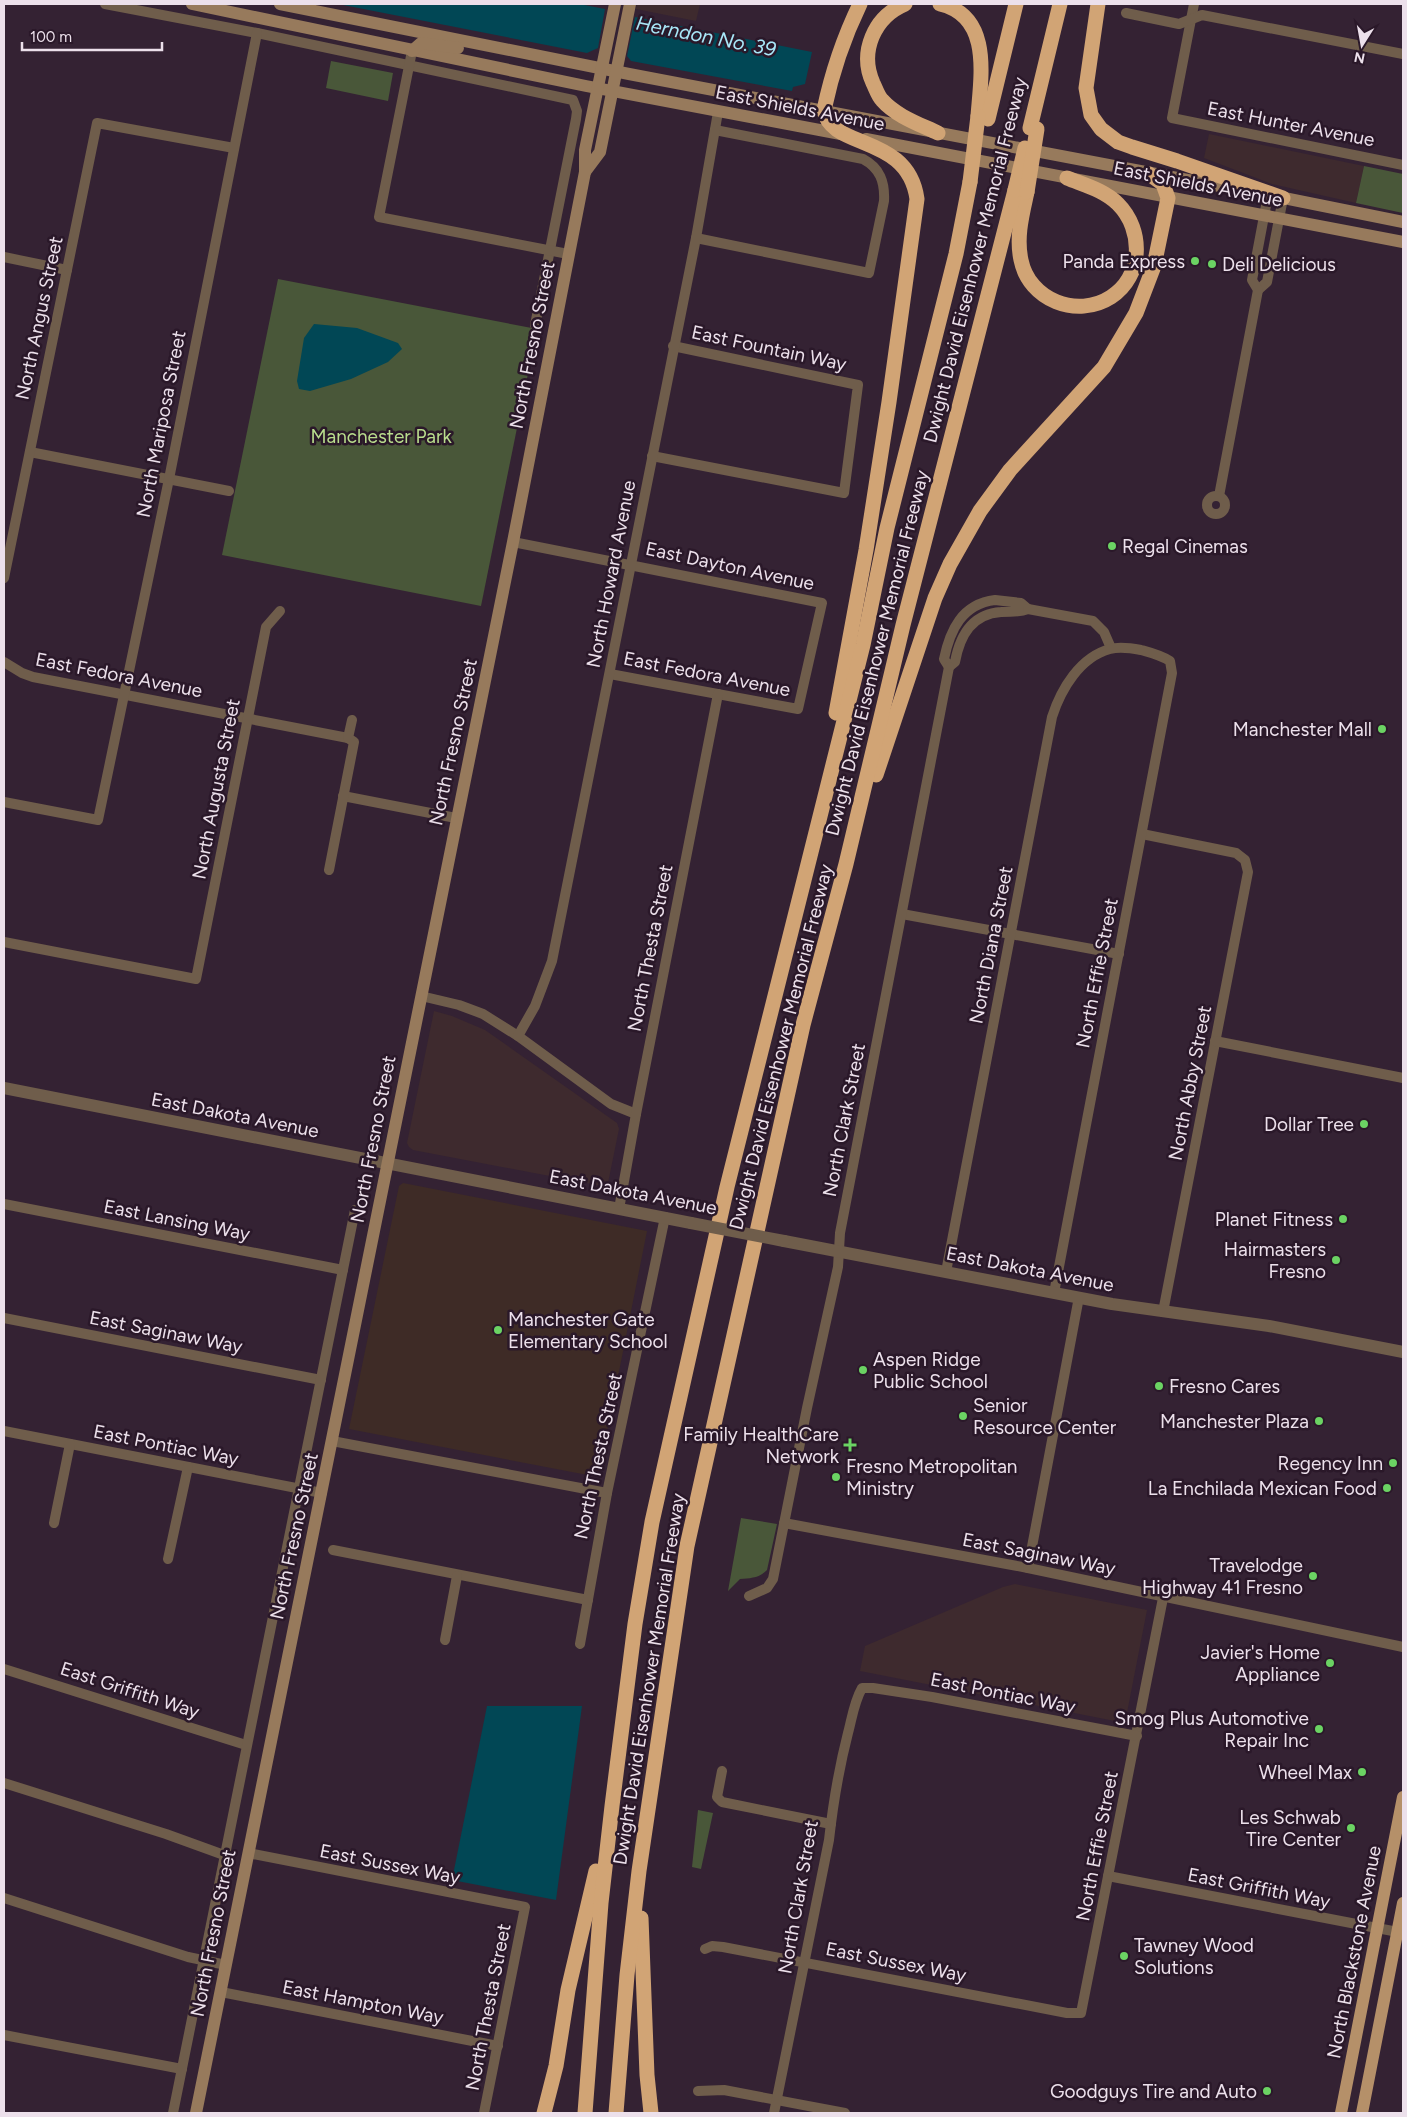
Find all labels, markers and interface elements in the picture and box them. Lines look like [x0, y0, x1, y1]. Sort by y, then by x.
water label: Herndon No. 39 [634, 11, 779, 61]
scale bar [22, 20, 162, 52]
north arrow [1337, 20, 1387, 70]
text: 100 m [30, 28, 72, 46]
text: N [1353, 48, 1367, 67]
street label: Dwight David Eisenhower Memorial Freeway [918, 75, 1032, 445]
street label: East Shields Avenue [713, 80, 887, 136]
street label: East Hunter Avenue [1205, 96, 1377, 152]
street label: East Shields Avenue [1111, 156, 1285, 212]
street label: North Angus Street [10, 234, 68, 402]
place label: Panda Express [1062, 250, 1185, 273]
place label: Deli Delicious [1222, 253, 1336, 276]
marker: Panda Express [1189, 255, 1201, 267]
marker: Deli Delicious [1206, 258, 1218, 270]
street label: North Fresno Street [504, 259, 560, 431]
street label: East Fountain Way [690, 320, 848, 376]
street label: North Mariposa Street [132, 329, 190, 519]
park label: Manchester Park [310, 425, 452, 448]
street label: Dwight David Eisenhower Memorial Freeway [820, 468, 934, 838]
street label: North Howard Avenue [582, 478, 640, 670]
place label: Regal Cinemas [1122, 535, 1248, 558]
street label: East Dayton Avenue [643, 537, 817, 595]
marker: Regal Cinemas [1106, 540, 1118, 552]
street label: East Fedora Avenue [622, 647, 792, 701]
street label: East Fedora Avenue [34, 648, 204, 702]
street label: North Fresno Street [424, 657, 482, 827]
street label: North Augusta Street [187, 697, 245, 881]
place label: Manchester Mall [1233, 718, 1372, 741]
marker: Manchester Mall [1376, 723, 1388, 735]
street label: Dwight David Eisenhower Memorial Freeway [724, 862, 838, 1232]
street label: North Thesta Street [623, 863, 677, 1033]
street label: North Diana Street [964, 864, 1018, 1026]
street label: North Effie Street [1071, 896, 1123, 1050]
street label: North Abby Street [1164, 1004, 1216, 1162]
street label: North Clark Street [818, 1041, 870, 1199]
street label: North Fresno Street [345, 1053, 401, 1225]
street label: East Dakota Avenue [149, 1087, 321, 1143]
place label: Dollar Tree [1264, 1113, 1354, 1136]
marker: Dollar Tree [1358, 1118, 1370, 1130]
street label: East Dakota Avenue [547, 1164, 719, 1220]
street label: East Lansing Way [102, 1195, 252, 1245]
place label: Planet Fitness [1215, 1208, 1333, 1231]
marker: Planet Fitness [1337, 1213, 1349, 1225]
place label: Hairmasters Fresno [1224, 1238, 1326, 1283]
street label: East Dakota Avenue [944, 1241, 1116, 1297]
marker: Hairmasters Fresno [1330, 1254, 1342, 1266]
street label: East Saginaw Way [88, 1306, 244, 1358]
place label: Manchester Gate Elementary School [508, 1308, 668, 1353]
marker: Manchester Gate Elementary School [492, 1324, 504, 1336]
place label: Aspen Ridge Public School [873, 1348, 988, 1393]
marker: Aspen Ridge Public School [857, 1364, 869, 1376]
street label: North Thesta Street [569, 1371, 627, 1541]
place label: Fresno Cares [1169, 1375, 1280, 1398]
marker: Fresno Cares [1153, 1380, 1165, 1392]
place label: Senior Resource Center [973, 1394, 1117, 1439]
marker: Senior Resource Center [957, 1410, 969, 1422]
place label: Manchester Plaza [1160, 1410, 1309, 1433]
marker: Manchester Plaza [1313, 1415, 1325, 1427]
street label: East Pontiac Way [91, 1420, 241, 1470]
place label: Family HealthCare Network [683, 1423, 840, 1468]
marker: Family HealthCare Network [843, 1438, 857, 1452]
street label: North Fresno Street [265, 1451, 323, 1621]
place label: Regency Inn [1278, 1452, 1383, 1475]
place label: Fresno Metropolitan Ministry [846, 1455, 1017, 1500]
marker: Regency Inn [1387, 1457, 1399, 1469]
marker: Fresno Metropolitan Ministry [830, 1471, 842, 1483]
place label: La Enchilada Mexican Food [1148, 1477, 1377, 1500]
marker: La Enchilada Mexican Food [1381, 1482, 1393, 1494]
street label: Dwight David Eisenhower Memorial Freeway [608, 1491, 690, 1867]
street label: East Saginaw Way [961, 1528, 1117, 1580]
place label: Travelodge Highway 41 Fresno [1142, 1554, 1303, 1599]
marker: Travelodge Highway 41 Fresno [1307, 1570, 1319, 1582]
place label: Javier's Home Appliance [1200, 1641, 1320, 1686]
street label: East Griffith Way [58, 1657, 202, 1723]
marker: Javier's Home Appliance [1324, 1657, 1336, 1669]
street label: East Pontiac Way [928, 1668, 1078, 1718]
place label: Smog Plus Automotive Repair Inc [1115, 1707, 1309, 1752]
marker: Smog Plus Automotive Repair Inc [1313, 1723, 1325, 1735]
place label: Wheel Max [1259, 1761, 1352, 1784]
marker: Wheel Max [1356, 1766, 1368, 1778]
street label: North Effie Street [1071, 1769, 1123, 1923]
place label: Les Schwab Tire Center [1239, 1806, 1342, 1851]
street label: North Clark Street [773, 1818, 823, 1976]
marker: Les Schwab Tire Center [1345, 1822, 1357, 1834]
street label: East Sussex Way [318, 1839, 462, 1889]
street label: North Blackstone Avenue [1322, 1844, 1386, 2060]
street label: North Fresno Street [185, 1847, 241, 2019]
street label: East Griffith Way [1186, 1863, 1332, 1913]
street label: North Thesta Street [461, 1922, 515, 2092]
place label: Tawney Wood Solutions [1134, 1934, 1254, 1979]
street label: East Sussex Way [824, 1937, 968, 1987]
marker: Tawney Wood Solutions [1118, 1950, 1130, 1962]
street label: East Hampton Way [281, 1975, 445, 2029]
place label: Goodguys Tire and Auto [1050, 2080, 1257, 2103]
marker: Goodguys Tire and Auto [1261, 2085, 1273, 2097]

